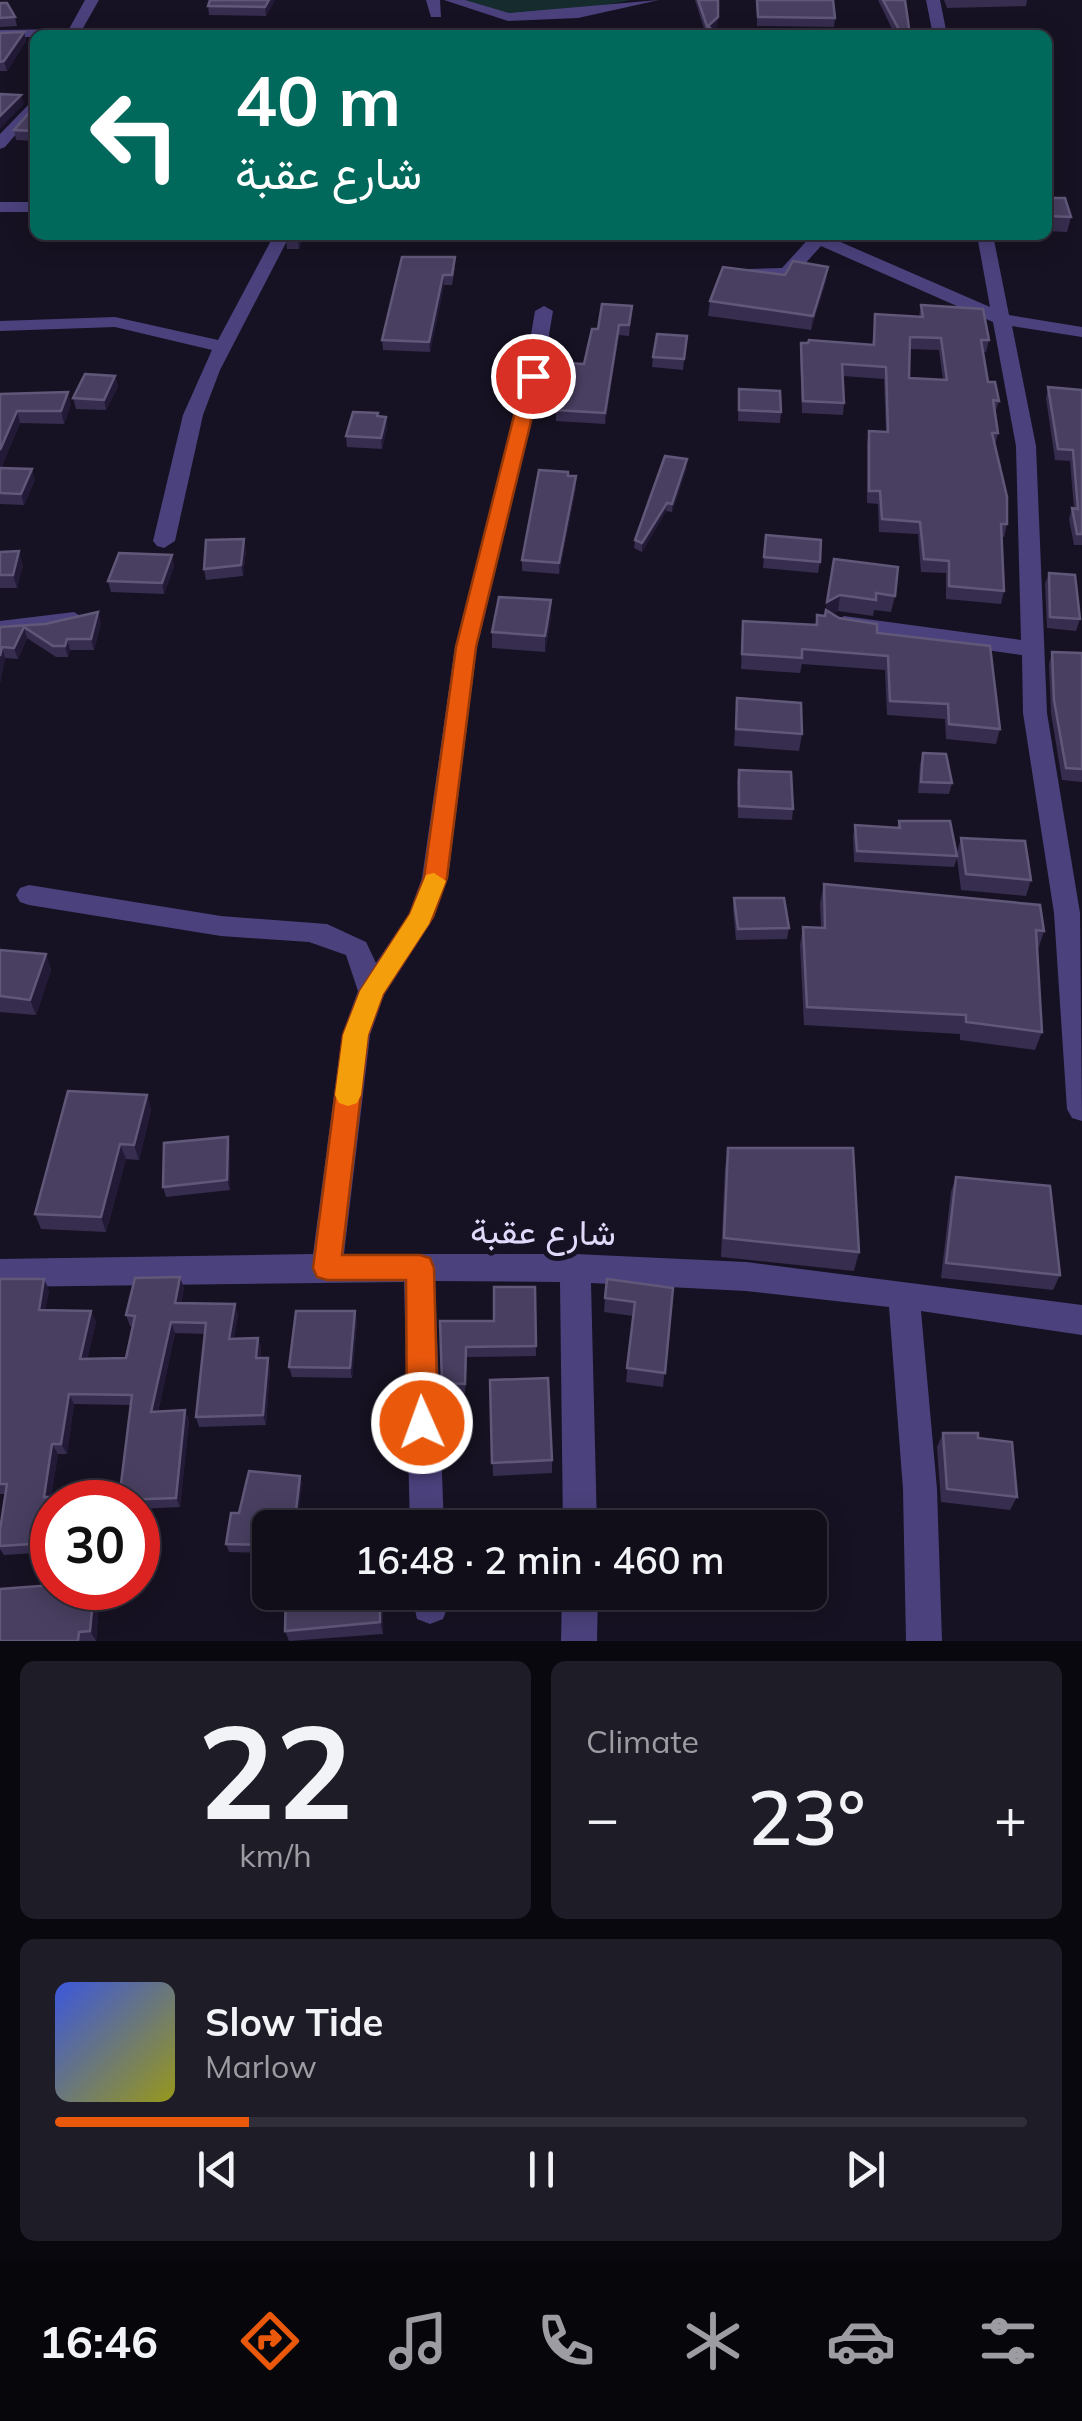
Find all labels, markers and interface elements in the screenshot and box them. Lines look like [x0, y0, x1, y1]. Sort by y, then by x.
text: 40 m [235, 56, 401, 144]
icon: left [70, 70, 200, 200]
text: شارع عقبة [235, 144, 422, 200]
pin [491, 334, 576, 419]
icon: arrive [506, 349, 561, 404]
street label: شارع عقبة [470, 1208, 616, 1257]
position arrow [370, 1371, 474, 1475]
speed limit sign: 30 [30, 1480, 160, 1610]
text: 16:48 · 2 min · 460 m [354, 1536, 725, 1584]
text: 22 [197, 1688, 354, 1852]
text: Climate [586, 1721, 699, 1761]
text: 23° [747, 1770, 866, 1864]
text: − [586, 1783, 619, 1852]
text: + [994, 1783, 1027, 1852]
text: km/h [239, 1835, 312, 1875]
text: Slow Tide [205, 1998, 383, 2046]
text: Marlow [205, 2046, 317, 2086]
icon: previous [190, 2142, 245, 2197]
icon: pause [514, 2142, 569, 2197]
icon: next [838, 2142, 893, 2197]
icon: directions [235, 2306, 305, 2376]
icon: music [383, 2306, 453, 2376]
icon: phone [531, 2306, 601, 2376]
icon: climate [678, 2306, 748, 2376]
icon: car [826, 2306, 896, 2376]
icon: filters [973, 2306, 1043, 2376]
text: 16:46 [39, 2313, 158, 2369]

